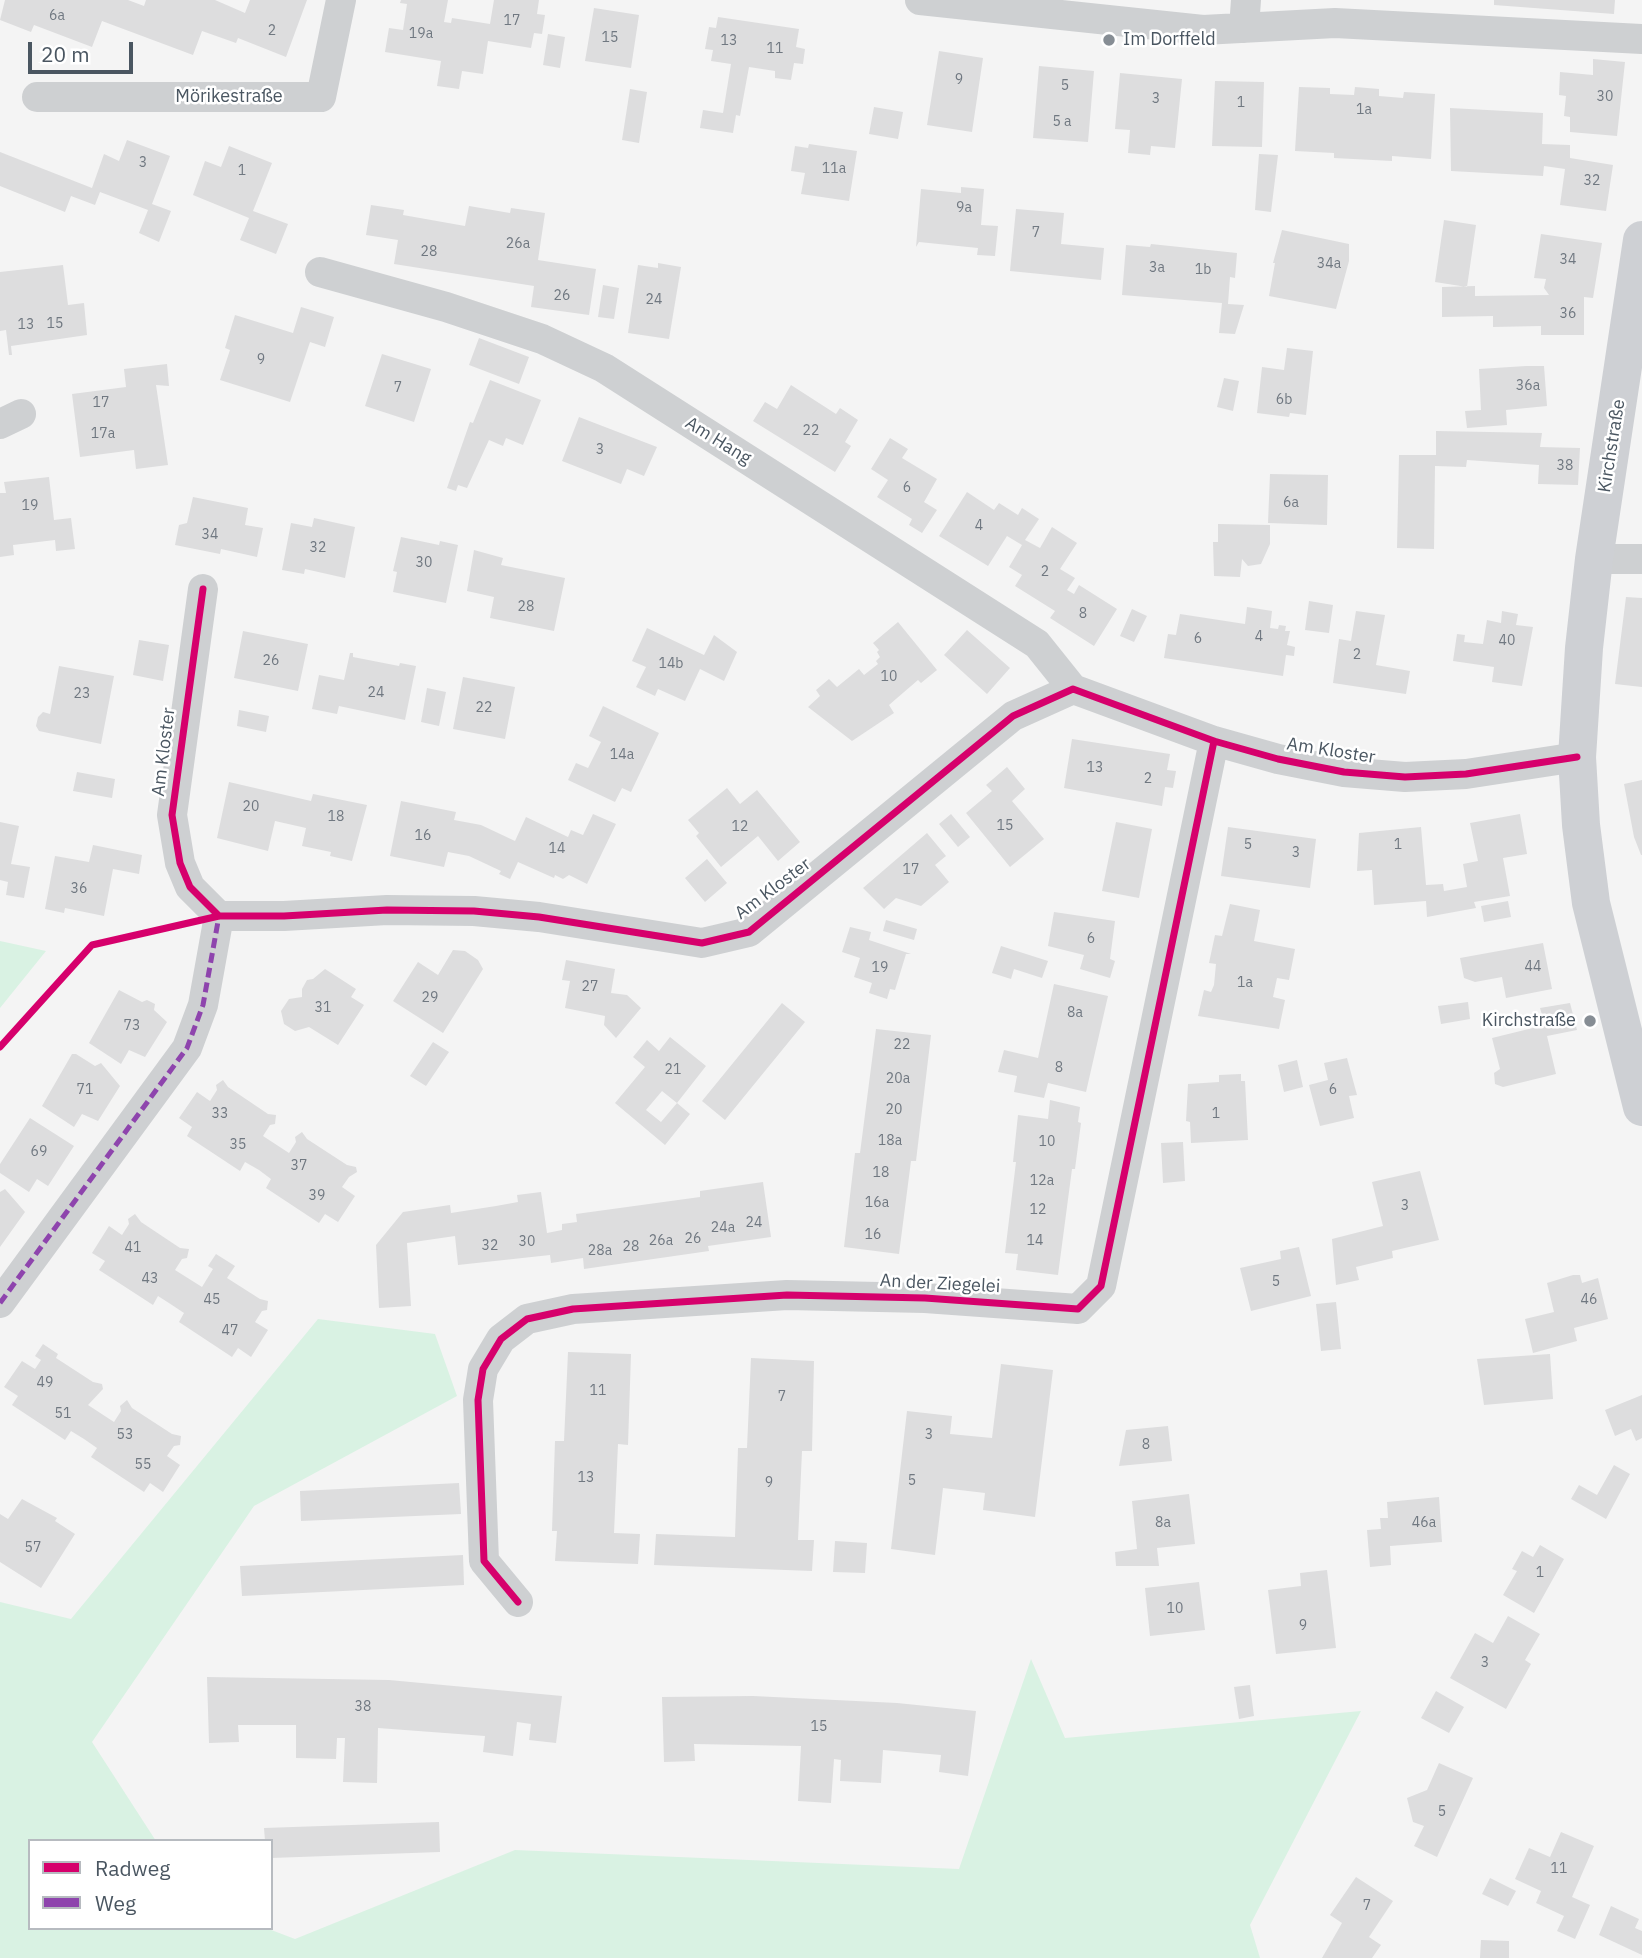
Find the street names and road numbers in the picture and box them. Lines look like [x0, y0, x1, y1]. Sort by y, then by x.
street label: Mörikestraße [175, 86, 283, 108]
street label: Kirchstraße [1594, 398, 1630, 494]
street label: Am Hang [681, 412, 755, 470]
street label: Am Kloster [148, 706, 180, 798]
street label: Am Kloster [1285, 733, 1377, 769]
street label: Am Kloster [731, 854, 815, 924]
street label: An der Ziegelei [879, 1270, 1001, 1298]

